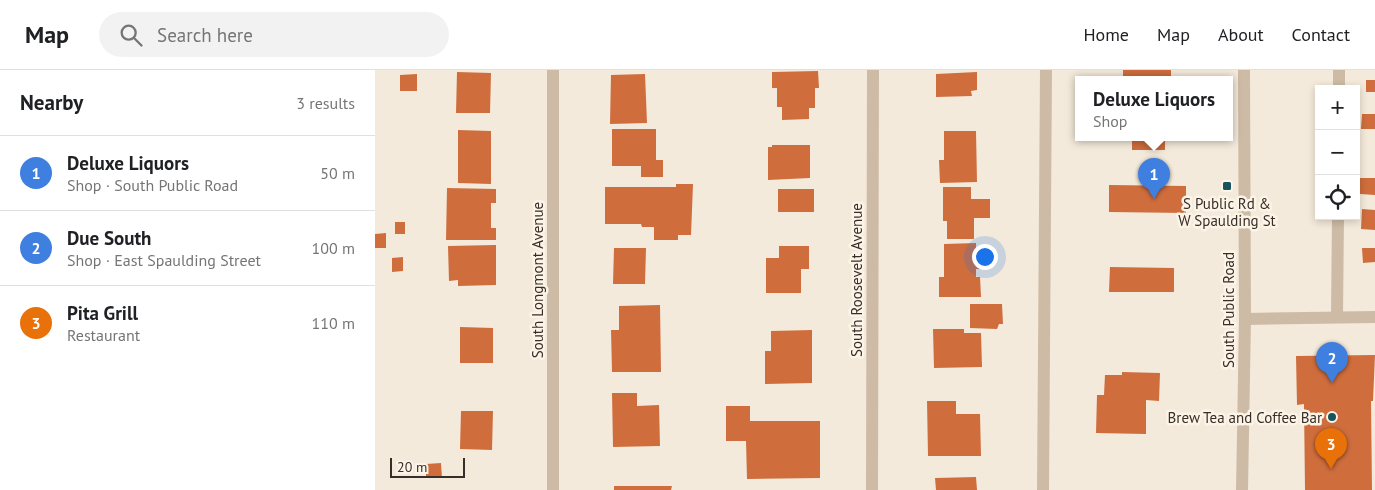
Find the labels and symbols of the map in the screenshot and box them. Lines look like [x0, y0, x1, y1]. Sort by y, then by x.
pin: 1 [1138, 158, 1170, 199]
marker: S Public Rd & W Spaulding St [1221, 180, 1233, 192]
place label: S Public Rd & W Spaulding St [1178, 194, 1276, 230]
street label: South Longmont Avenue [528, 202, 547, 358]
street label: South Roosevelt Avenue [847, 203, 866, 357]
your location [972, 244, 998, 270]
street label: South Public Road [1219, 252, 1238, 368]
pin: 2 [1316, 342, 1348, 383]
place label: Brew Tea and Coffee Bar [1168, 408, 1322, 427]
marker: Brew Tea and Coffee Bar [1326, 411, 1338, 423]
pin: 3 [1315, 428, 1347, 469]
scale bar [390, 455, 465, 478]

